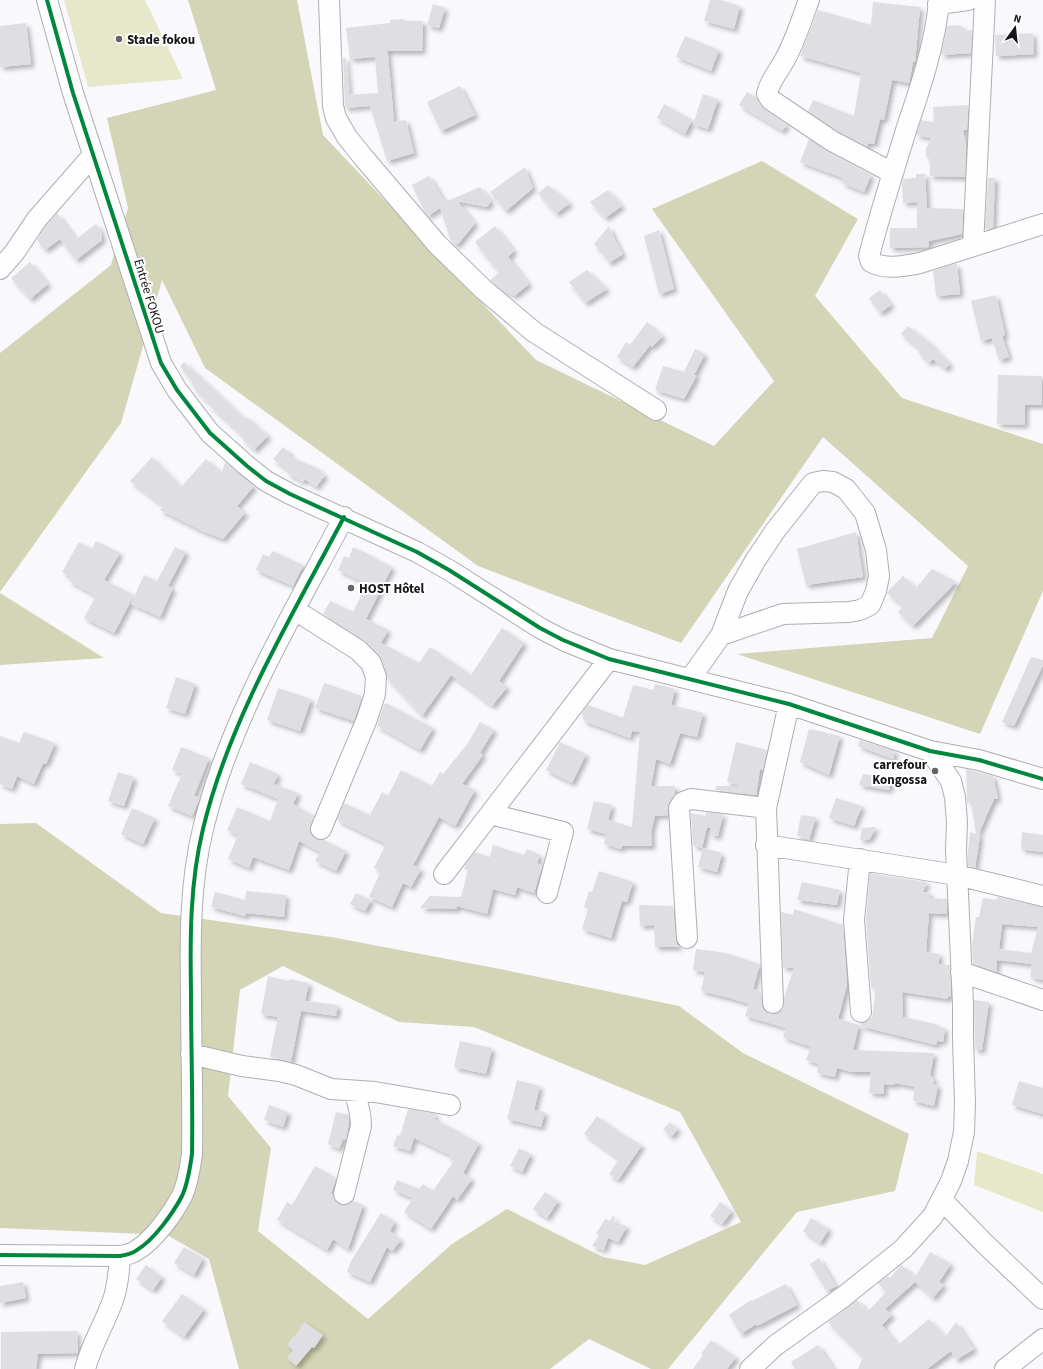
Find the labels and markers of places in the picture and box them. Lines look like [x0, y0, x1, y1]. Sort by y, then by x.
place label: Stade fokou [127, 31, 195, 49]
marker: Stade fokou [114, 34, 124, 44]
place label: HOST Hôtel [359, 580, 425, 598]
marker: HOST Hôtel [346, 583, 356, 593]
place label: carrefour Kongossa [872, 756, 928, 789]
marker: carrefour Kongossa [930, 766, 940, 776]

